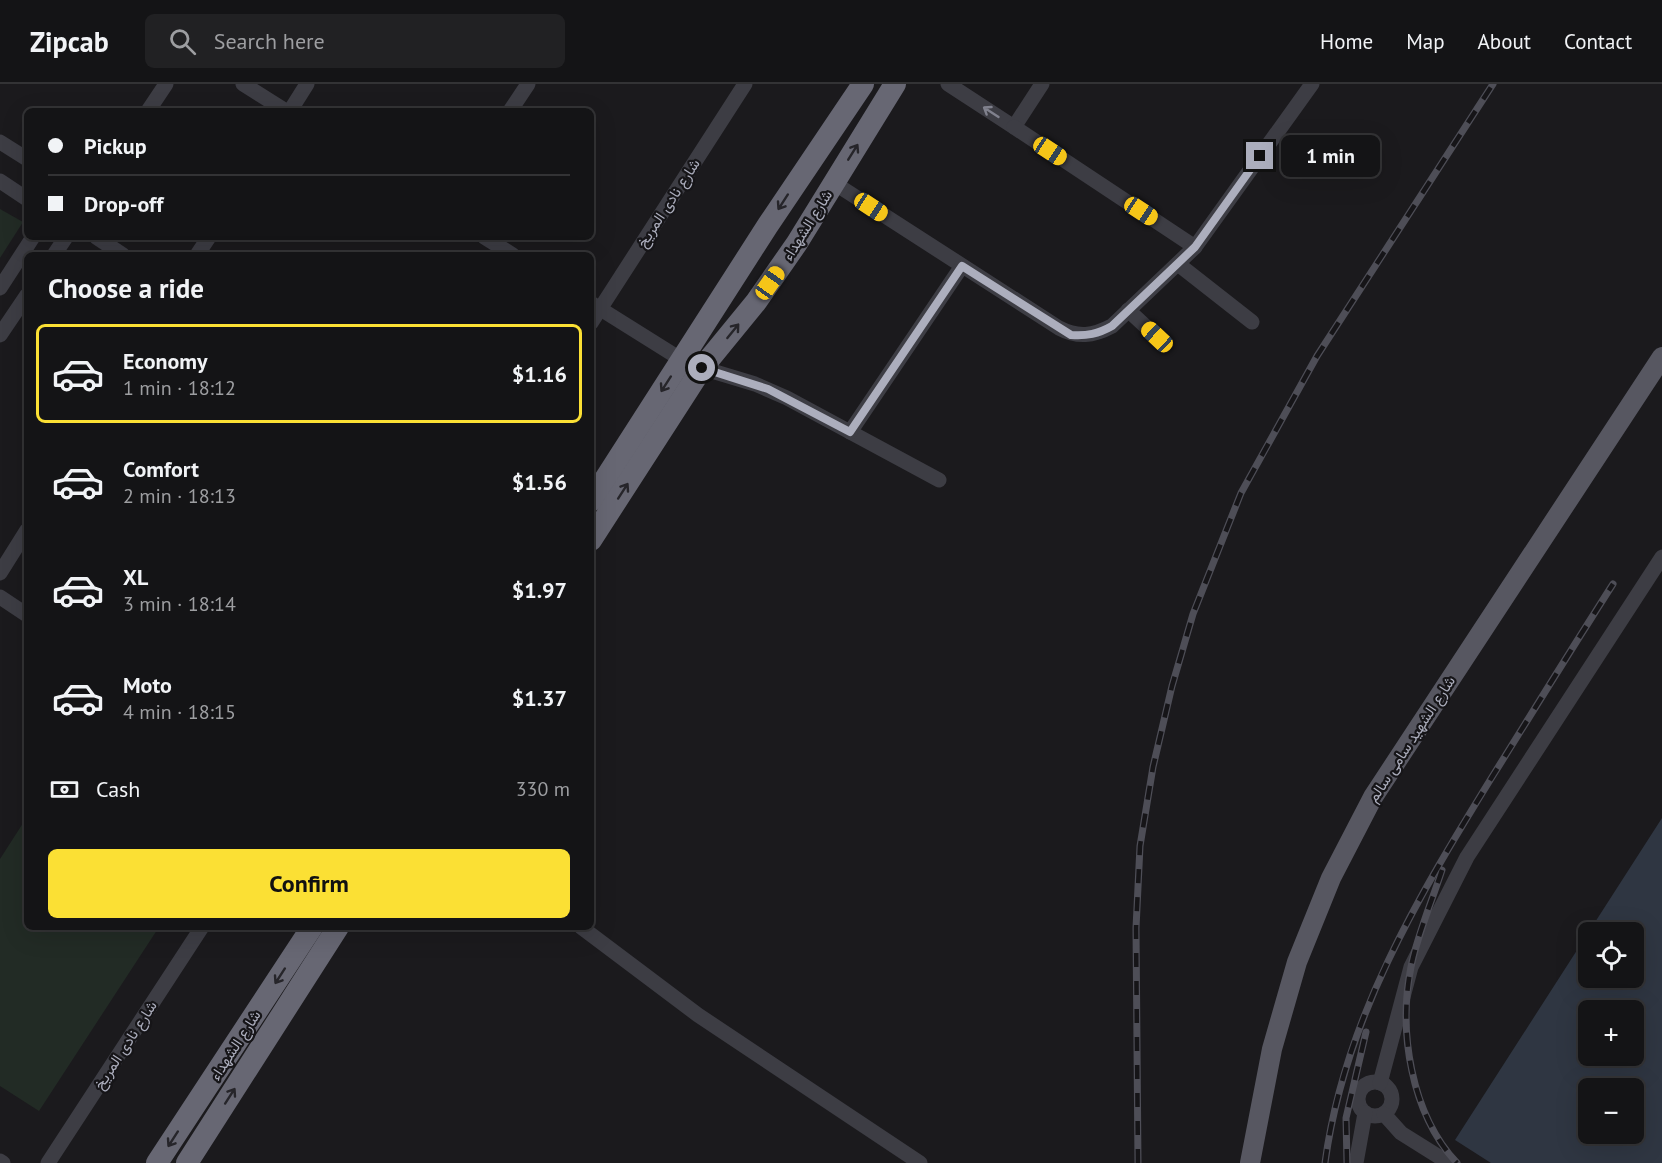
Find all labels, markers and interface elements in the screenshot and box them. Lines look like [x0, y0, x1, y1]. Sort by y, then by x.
search box [145, 14, 565, 68]
text: Zipcab [30, 23, 109, 60]
icon: search [166, 25, 199, 58]
text: Search here [214, 27, 325, 55]
text: Home [1320, 28, 1373, 55]
text: Map [1406, 28, 1445, 55]
text: About [1478, 28, 1531, 55]
text: Contact [1564, 28, 1632, 55]
one-way arrow [983, 106, 1000, 118]
text: Pickup [84, 132, 147, 160]
car [1030, 134, 1070, 168]
callout: 1 min [1281, 135, 1380, 177]
route end [1246, 142, 1273, 169]
text: 1 min [1306, 143, 1355, 169]
one-way arrow [848, 144, 860, 161]
street label: شارع نادى المريخ [632, 155, 706, 252]
street label: شارع الشهداء [778, 186, 838, 265]
text: Drop-off [84, 190, 163, 218]
car [851, 190, 891, 224]
one-way arrow [777, 193, 789, 210]
car [1121, 194, 1161, 228]
car [752, 263, 788, 303]
text: Choose a ride [48, 271, 204, 305]
car [1138, 318, 1176, 356]
one-way arrow [726, 324, 740, 339]
icon: car [51, 347, 105, 401]
text: Economy [123, 347, 207, 375]
route start [688, 354, 715, 381]
text: $1.16 [512, 360, 567, 388]
text: 1 min · 18:12 [123, 375, 236, 401]
one-way arrow [660, 375, 672, 392]
icon: car [51, 455, 105, 509]
text: Comfort [123, 455, 199, 483]
text: $1.56 [512, 468, 567, 496]
text: 2 min · 18:13 [123, 483, 236, 509]
one-way arrow [617, 484, 629, 500]
icon: car [51, 563, 105, 617]
text: XL [123, 563, 148, 591]
text: $1.97 [512, 576, 567, 604]
text: 3 min · 18:14 [123, 591, 236, 617]
icon: car [51, 671, 105, 725]
text: Moto [123, 671, 172, 699]
street label: شارع الشهيد سامى سالم [1363, 672, 1461, 807]
text: $1.37 [512, 684, 567, 712]
text: 4 min · 18:15 [123, 699, 236, 725]
icon: cash [48, 773, 81, 806]
text: Cash [96, 775, 140, 803]
text: 330 m [516, 776, 570, 802]
button: Confirm [48, 849, 570, 918]
map controls [1578, 922, 1644, 1144]
button: locate [1578, 922, 1644, 988]
one-way arrow [274, 967, 286, 984]
street label: شارع نادى المريخ [89, 997, 163, 1094]
button: + [1578, 1000, 1644, 1066]
street label: شارع الشهداء [205, 1006, 266, 1085]
button: − [1578, 1078, 1644, 1144]
one-way arrow [224, 1088, 236, 1105]
one-way arrow [167, 1130, 179, 1147]

